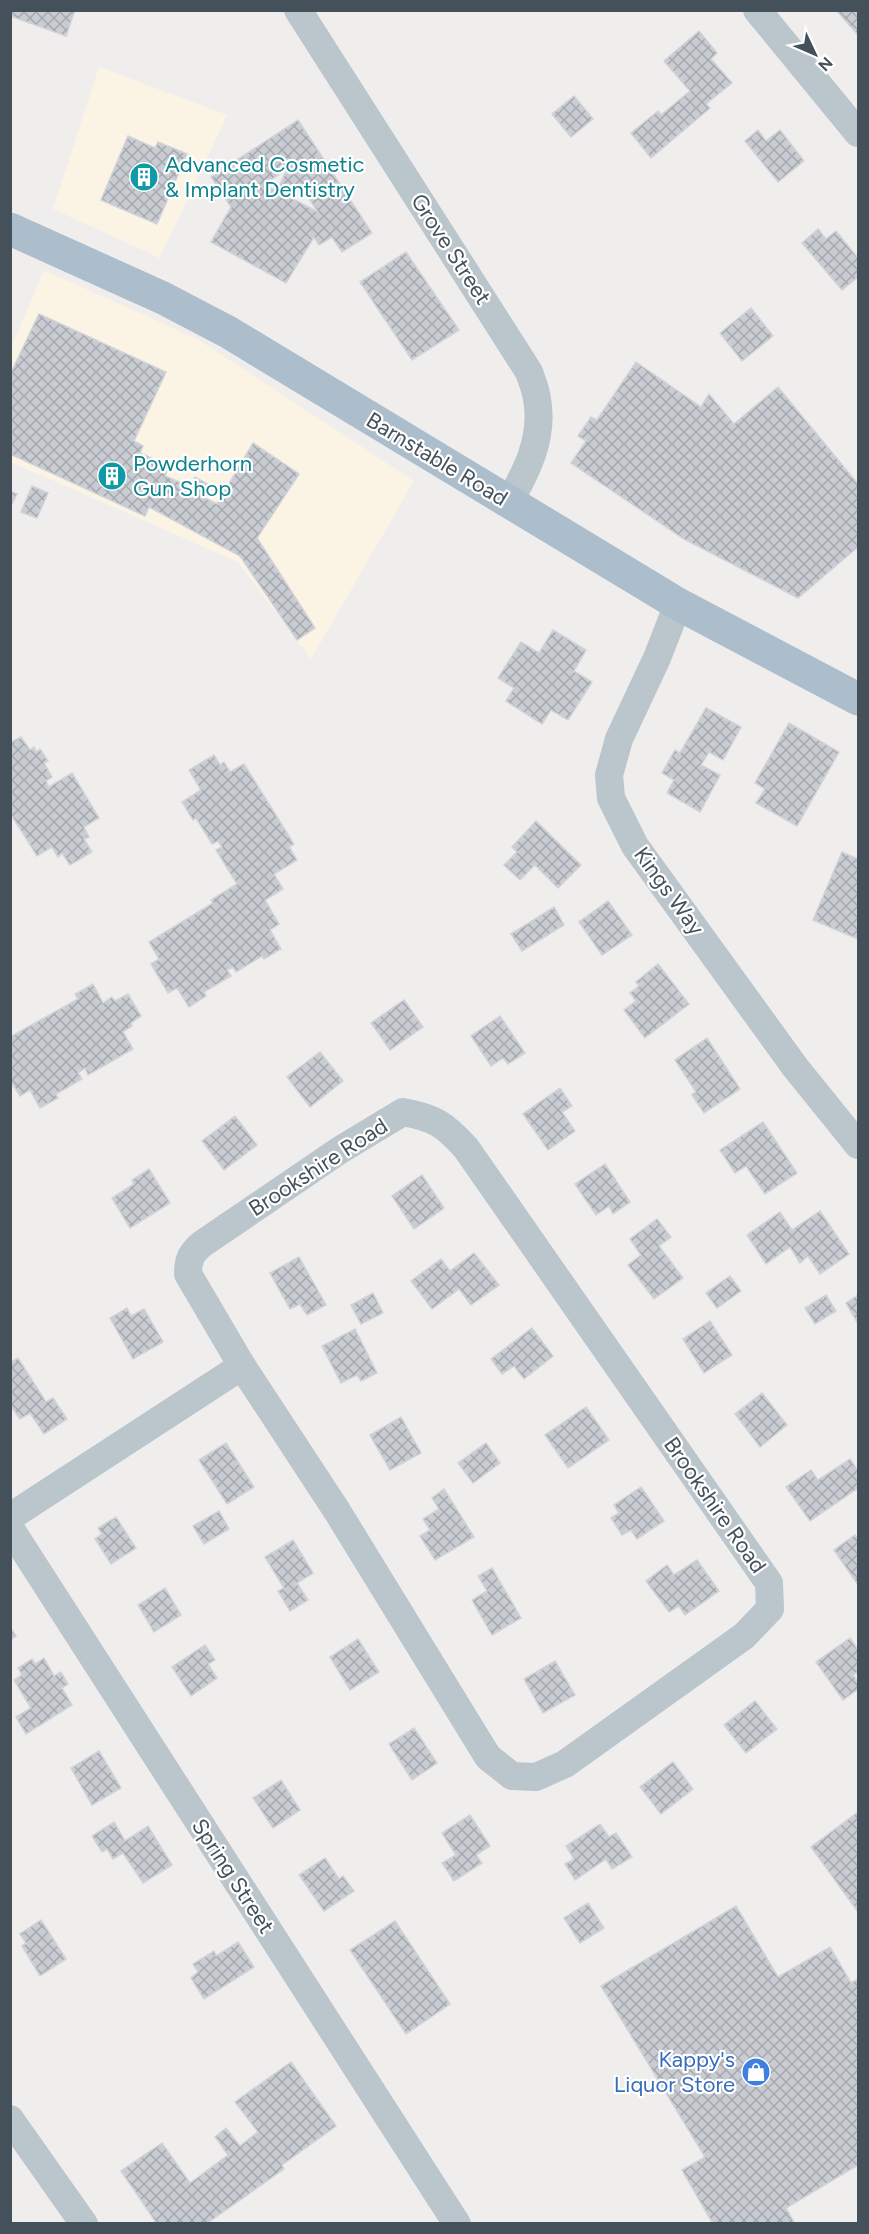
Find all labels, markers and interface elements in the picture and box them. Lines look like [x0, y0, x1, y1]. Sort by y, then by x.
north arrow [785, 24, 845, 84]
text: N [814, 53, 837, 75]
place label: Advanced Cosmetic & Implant Dentistry [165, 151, 365, 203]
building icon: Advanced Cosmetic & Implant Dentistry [128, 161, 160, 193]
street label: Grove Street [405, 188, 497, 310]
street label: Barnstable Road [362, 406, 512, 512]
place label: Powderhorn Gun Shop [133, 450, 252, 502]
building icon: Powderhorn Gun Shop [96, 460, 128, 492]
street label: Kings Way [628, 842, 710, 941]
street label: Brookshire Road [243, 1112, 393, 1222]
street label: Brookshire Road [658, 1432, 772, 1578]
street label: Spring Street [186, 1814, 280, 1938]
place label: Kappy's Liquor Store [614, 2046, 735, 2098]
shop icon: Kappy's Liquor Store [740, 2056, 772, 2088]

